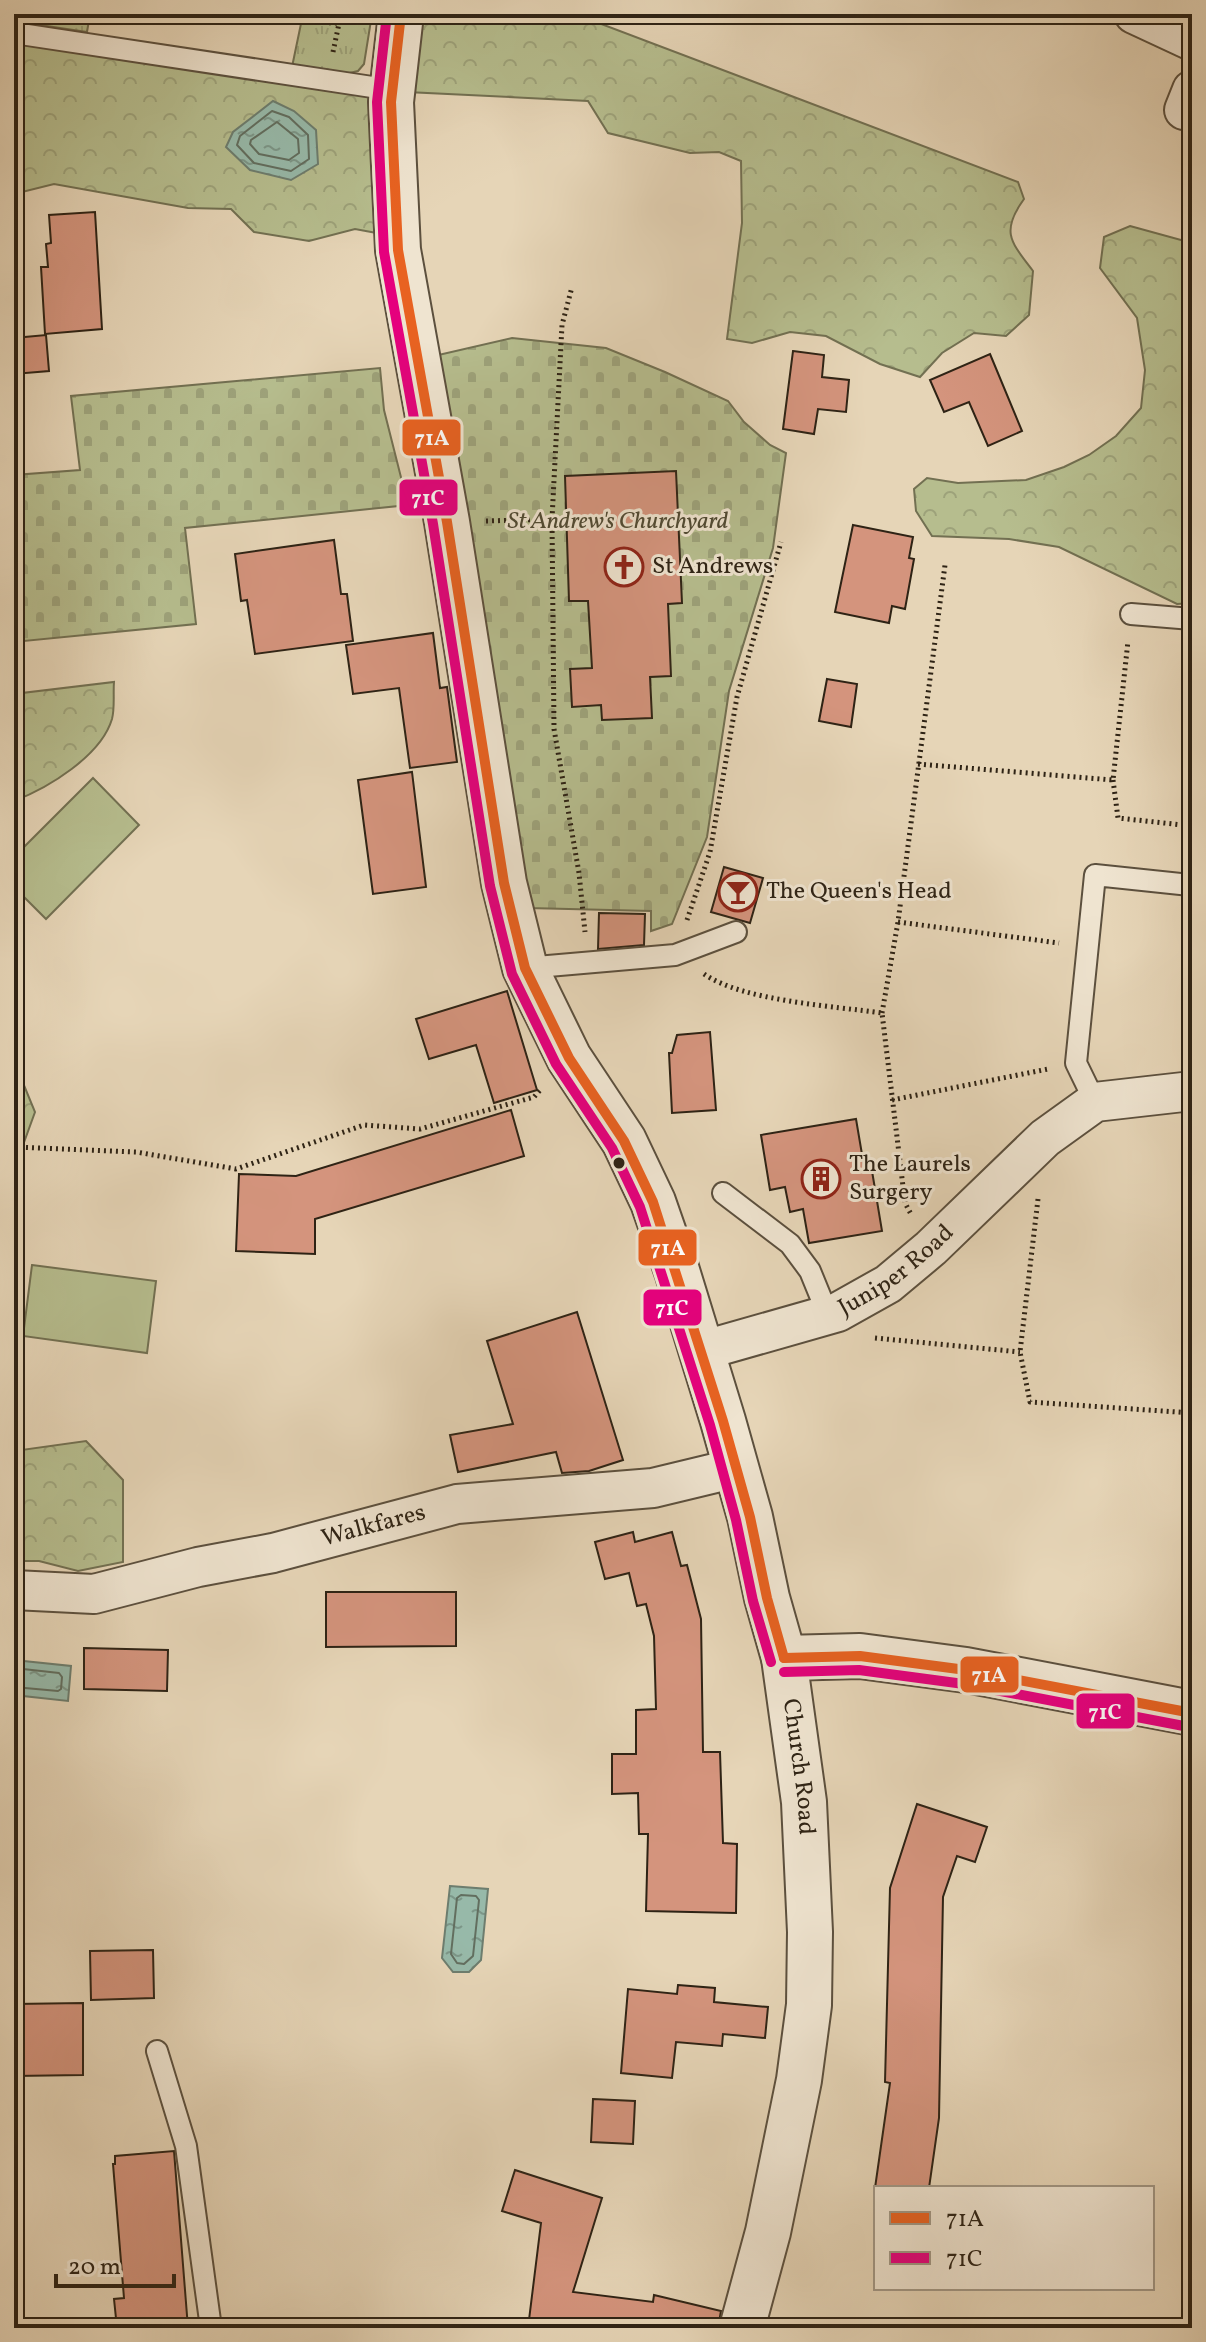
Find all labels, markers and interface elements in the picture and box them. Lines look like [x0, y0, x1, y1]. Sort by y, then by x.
line badge: 71A [401, 418, 462, 457]
text: 71A [414, 424, 450, 455]
line badge: 71C [398, 478, 459, 517]
text: 71C [411, 484, 445, 515]
park label: St Andrew's Churchyard [508, 505, 729, 539]
church icon: St Andrews [603, 546, 645, 588]
place label: St Andrews [652, 550, 773, 584]
bar icon: The Queen's Head [717, 871, 759, 913]
place label: The Queen's Head [766, 875, 952, 909]
place label: The Laurels Surgery [849, 1148, 971, 1210]
unlabelled marker [611, 1155, 627, 1171]
building icon: The Laurels Surgery [800, 1158, 842, 1200]
street label: Juniper Road [832, 1217, 962, 1325]
line badge: 71A [637, 1228, 698, 1267]
text: 71A [650, 1234, 686, 1265]
line badge: 71C [642, 1288, 703, 1327]
text: 71C [655, 1294, 689, 1325]
street label: Walkfares [318, 1496, 430, 1556]
line badge: 71A [959, 1655, 1020, 1694]
text: 71A [971, 1661, 1007, 1692]
line badge: 71C [1075, 1692, 1136, 1730]
street label: Church Road [773, 1696, 823, 1836]
text: 71C [1088, 1698, 1122, 1729]
legend [874, 2186, 1154, 2290]
text: 71A [946, 2203, 984, 2237]
scale bar [56, 2238, 174, 2288]
text: 71C [946, 2243, 983, 2277]
text: 20 m [68, 2251, 121, 2285]

